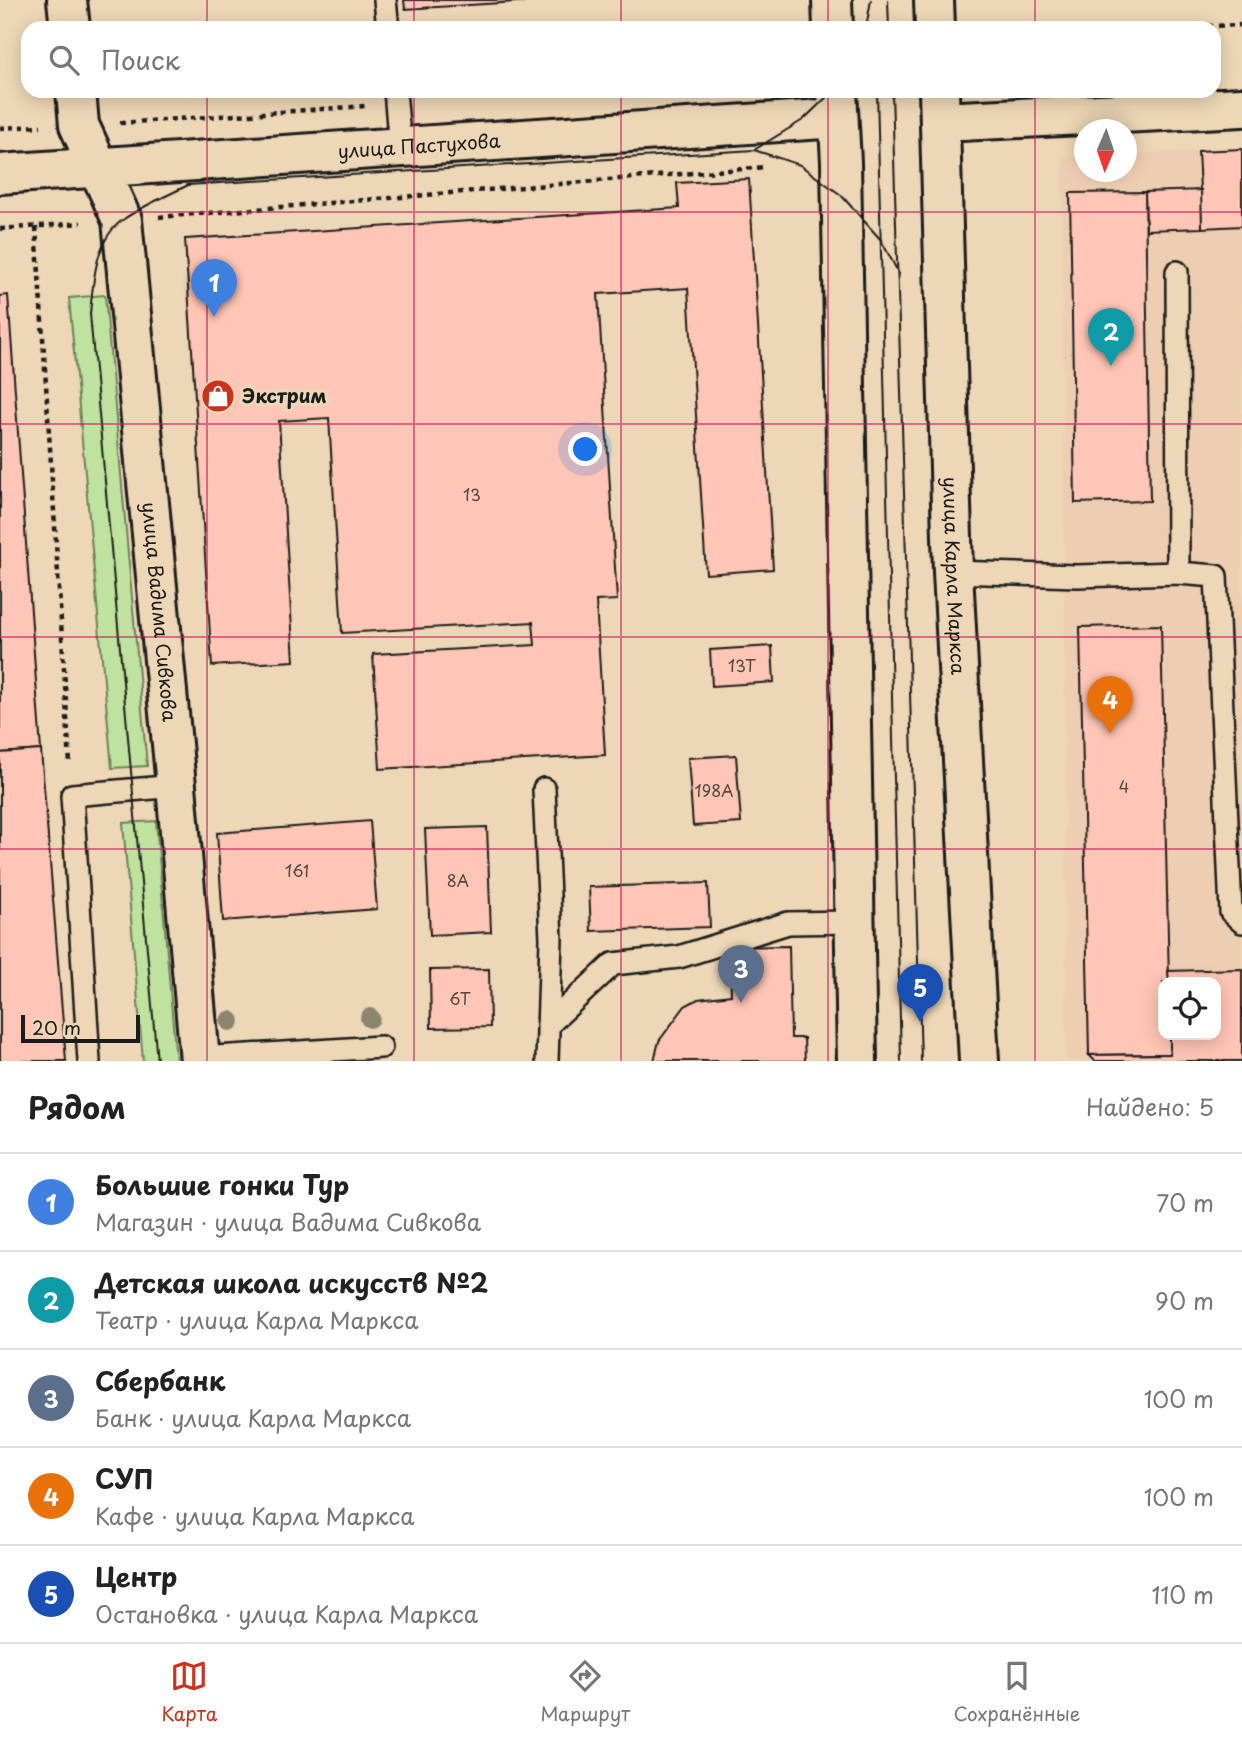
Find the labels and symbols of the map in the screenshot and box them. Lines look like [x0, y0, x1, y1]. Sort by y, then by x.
north arrow [1074, 119, 1137, 182]
street label: улица Пастухова [337, 126, 501, 164]
pin: 1 [191, 259, 237, 317]
pin: 2 [1088, 308, 1134, 366]
shop icon: Экстрим [199, 377, 237, 415]
place label: Экстрим [242, 381, 327, 409]
your location [568, 432, 602, 466]
street label: улица Карла Маркса [937, 476, 973, 676]
house number: 13 [463, 482, 481, 506]
street label: улица Вадима Сивкова [136, 501, 185, 723]
house number: 13Т [728, 653, 756, 677]
pin: 4 [1087, 676, 1133, 734]
house number: 4 [1119, 774, 1129, 798]
house number: 198А [695, 778, 733, 802]
house number: 161 [285, 858, 309, 882]
house number: 8А [447, 868, 469, 892]
pin: 3 [718, 945, 764, 1003]
pin: 5 [897, 964, 943, 1022]
house number: 6Т [449, 986, 471, 1010]
scale bar [21, 1012, 140, 1044]

